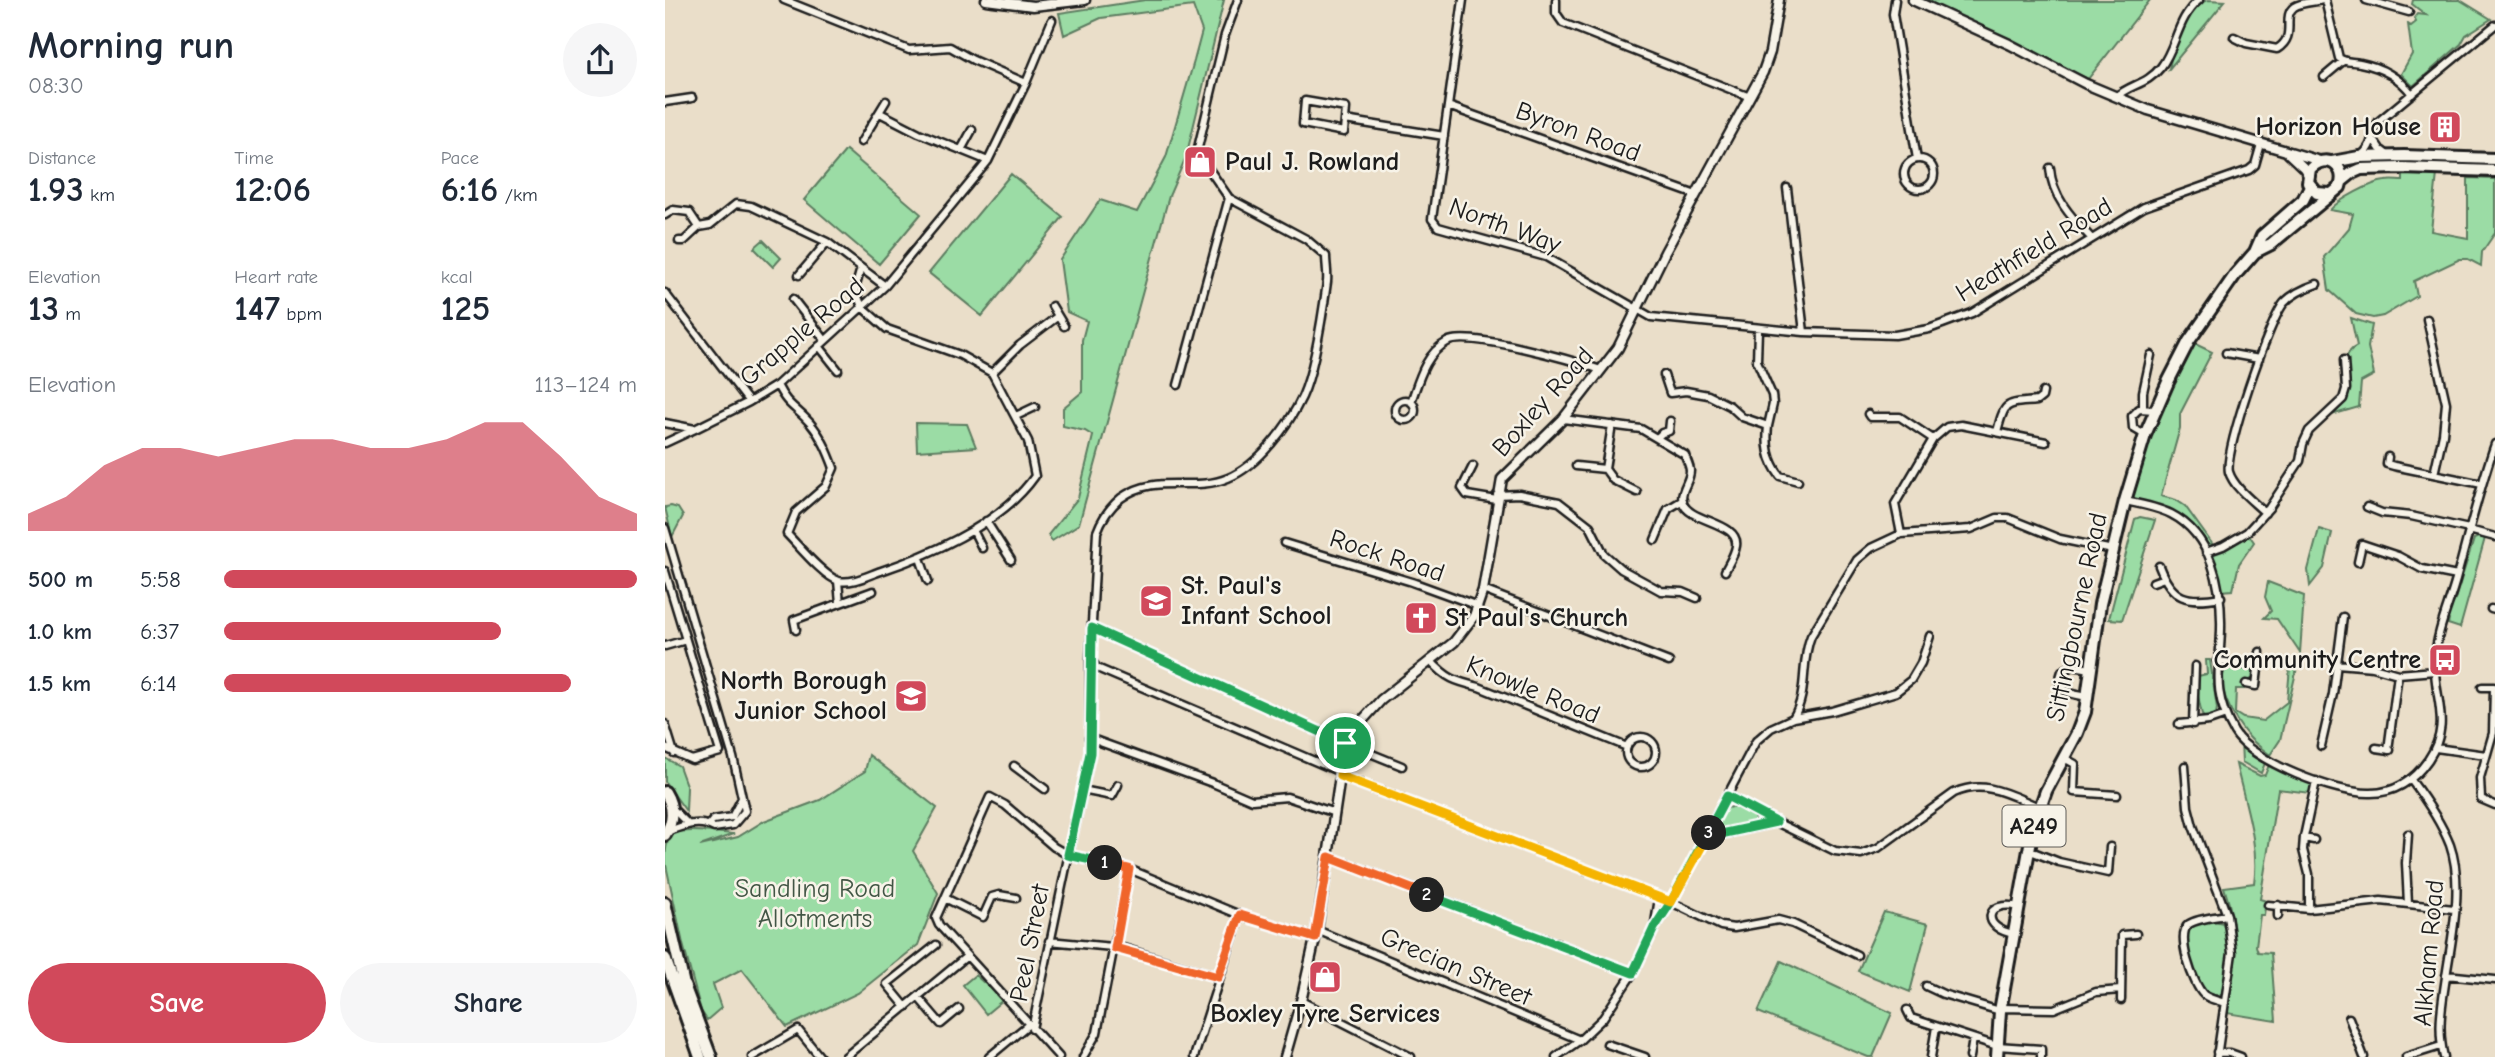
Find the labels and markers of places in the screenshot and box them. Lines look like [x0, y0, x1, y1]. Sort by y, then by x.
building icon: Horizon House [2426, 108, 2464, 146]
place label: Horizon House [2255, 112, 2421, 142]
shop icon: Paul J. Rowland [1181, 143, 1219, 181]
place label: Paul J. Rowland [1225, 147, 1399, 177]
place label: St. Paul's Infant School [1181, 571, 1332, 631]
school or university icon: St. Paul's Infant School [1137, 582, 1175, 620]
church icon: St Paul's Church [1402, 599, 1440, 637]
place label: St Paul's Church [1445, 603, 1628, 633]
bus stop icon: Community Centre [2426, 641, 2464, 679]
place label: Community Centre [2213, 645, 2421, 675]
place label: North Borough Junior School [720, 666, 887, 726]
school or university icon: North Borough Junior School [892, 677, 930, 715]
pin [1315, 713, 1375, 773]
pin: 3 [1691, 816, 1727, 850]
pin: 1 [1087, 846, 1123, 880]
pin: 2 [1409, 878, 1445, 912]
shop icon: Boxley Tyre Services [1306, 958, 1344, 996]
place label: Boxley Tyre Services [1210, 999, 1440, 1029]

